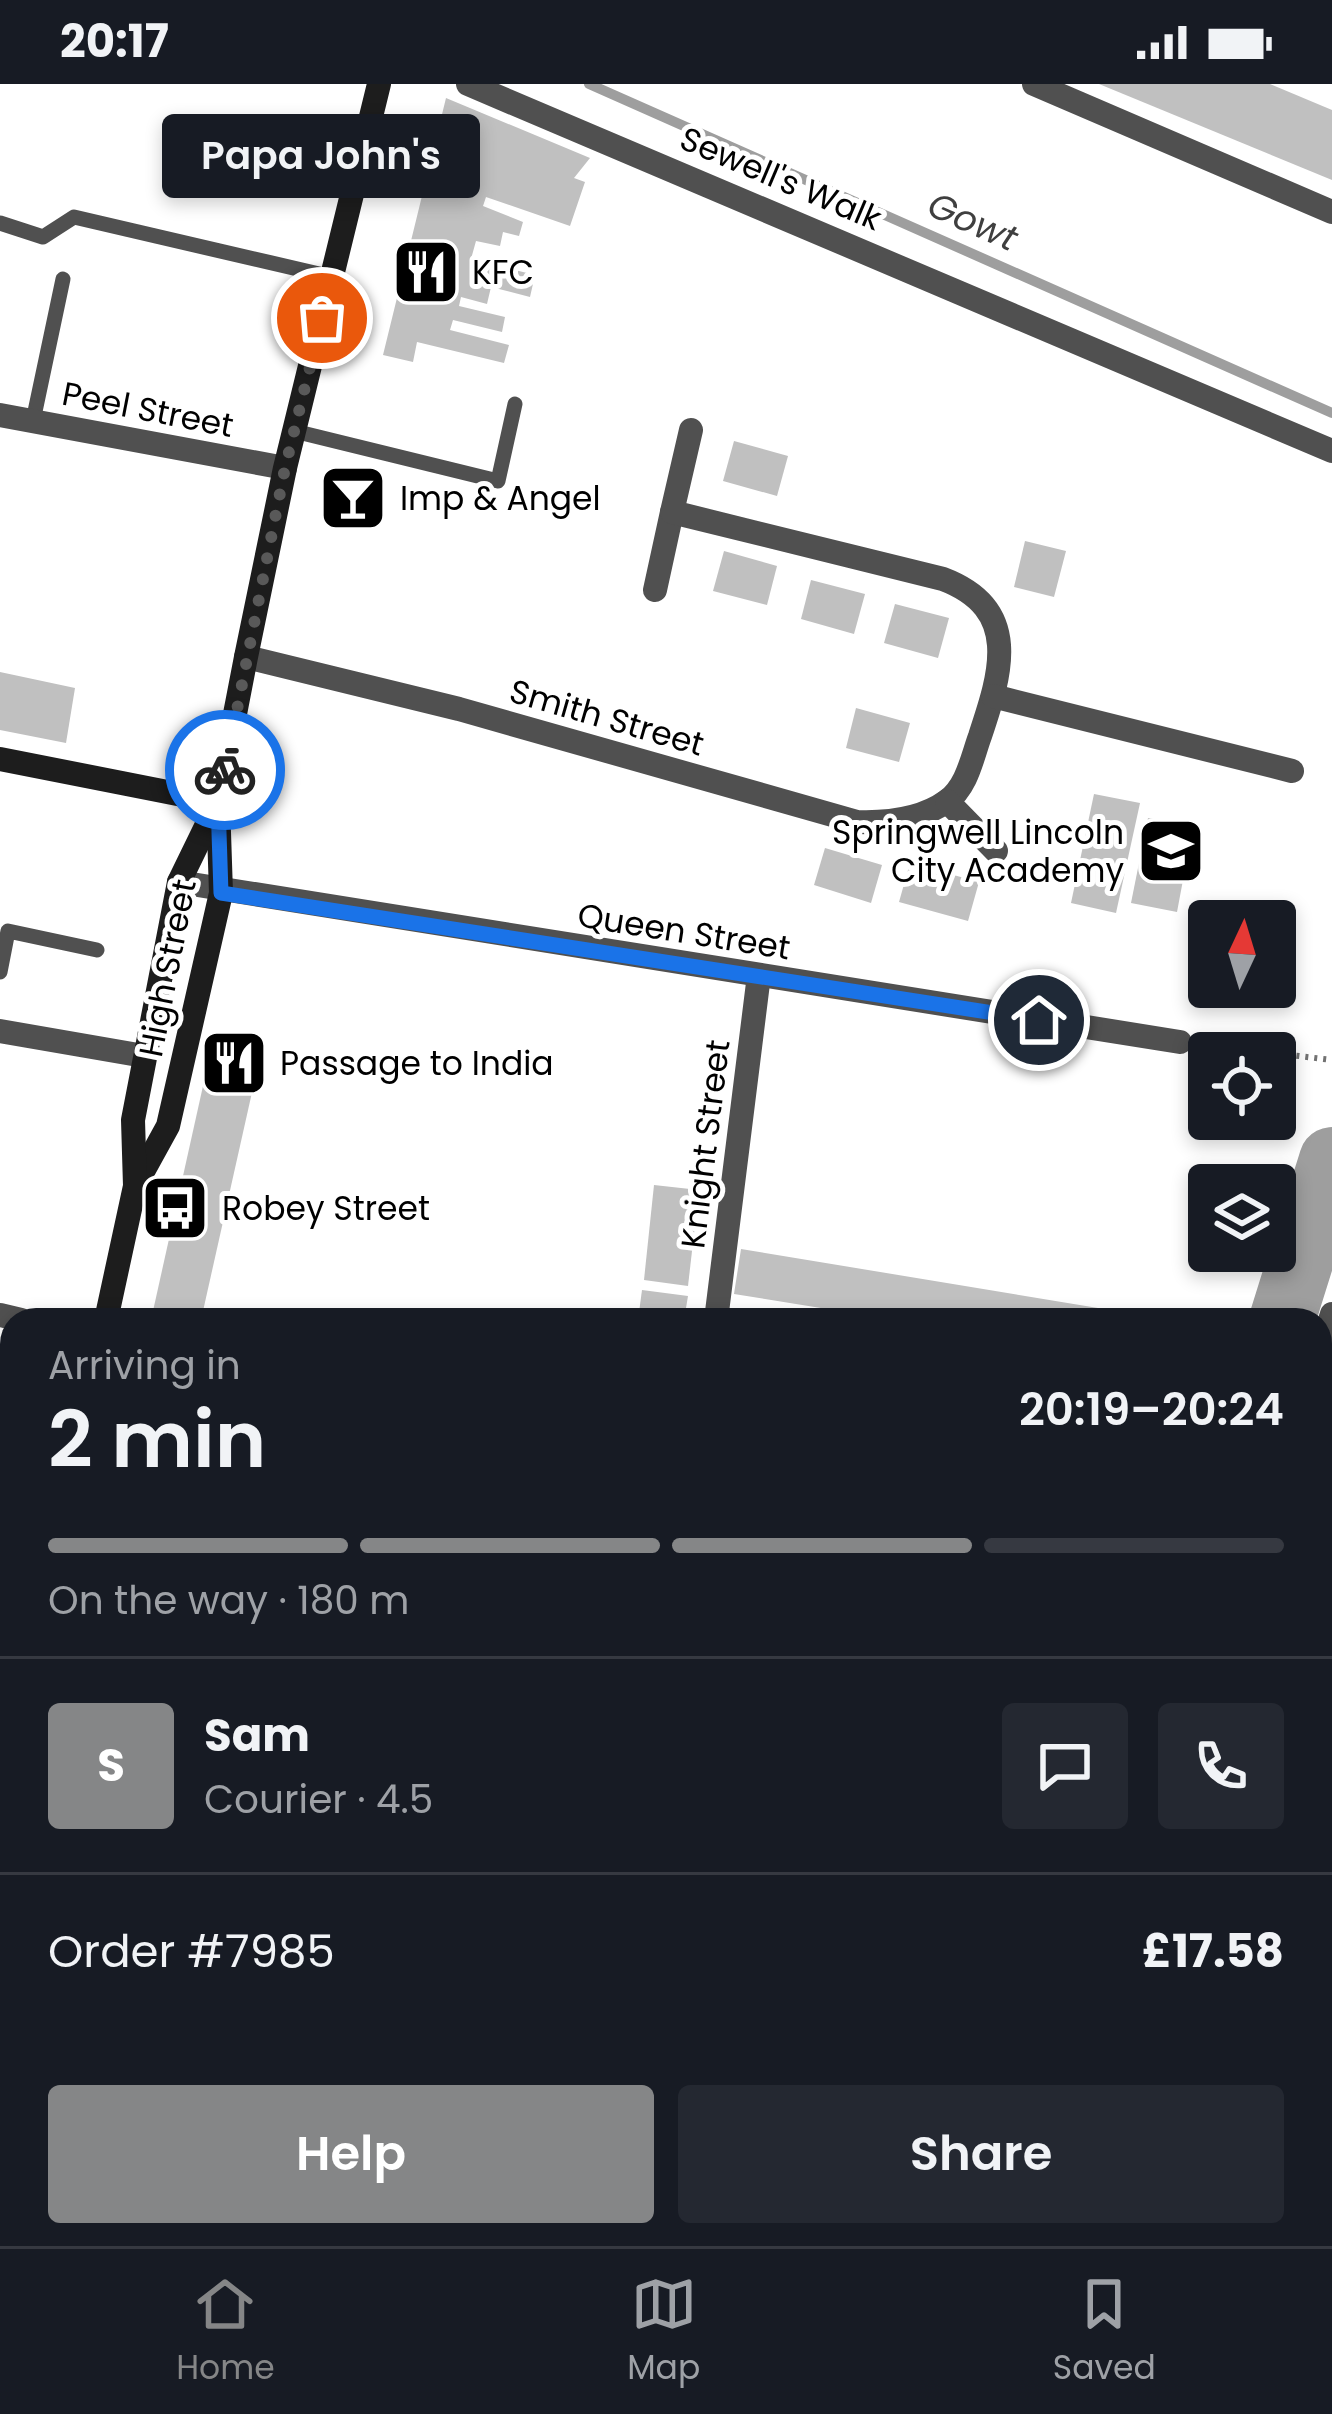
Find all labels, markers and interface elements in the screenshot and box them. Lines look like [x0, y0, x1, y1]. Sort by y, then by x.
text: 20:17 [60, 10, 169, 73]
callout: Papa John's [163, 114, 481, 198]
street label: Sewell's Walk [673, 115, 889, 242]
text: Papa John's [201, 128, 441, 183]
water label: Gowt [920, 179, 1027, 264]
restaurant icon: KFC [391, 237, 461, 307]
place label: KFC [472, 249, 534, 296]
pin [271, 267, 373, 369]
icon: bag [289, 285, 355, 351]
street label: Peel Street [58, 370, 238, 449]
bar icon: Imp & Angel [318, 463, 388, 533]
place label: Imp & Angel [400, 475, 601, 522]
street label: Smith Street [504, 667, 709, 768]
courier [165, 710, 285, 830]
icon: bike [192, 737, 258, 803]
place label: Springwell Lincoln City Academy [832, 809, 1124, 894]
school or university icon: Springwell Lincoln City Academy [1136, 816, 1206, 886]
street label: High Street [127, 875, 208, 1061]
street label: Queen Street [574, 891, 794, 971]
north arrow [1188, 900, 1296, 1008]
map controls [1188, 900, 1296, 1272]
pin [988, 969, 1090, 1071]
icon: home [1006, 987, 1072, 1053]
restaurant icon: Passage to India [199, 1028, 269, 1098]
button: locate [1188, 1032, 1296, 1140]
street label: Knight Street [669, 1037, 742, 1251]
place label: Passage to India [280, 1040, 554, 1087]
button: layers [1188, 1164, 1296, 1272]
bus stop icon: Robey Street [140, 1173, 210, 1243]
place label: Robey Street [222, 1185, 430, 1232]
text: Arriving in [48, 1338, 241, 1393]
text: 20:19–20:24 [1019, 1378, 1284, 1441]
text: 2 min [48, 1385, 266, 1494]
text: On the way · 180 m [48, 1573, 409, 1628]
button: chat [1002, 1703, 1128, 1829]
button: phone [1158, 1703, 1284, 1829]
text: Sam [204, 1704, 310, 1767]
text: S [97, 1734, 125, 1797]
text: Courier · 4.5 [204, 1772, 433, 1827]
text: Order #7985 [48, 1920, 335, 1983]
text: £17.58 [1142, 1920, 1284, 1983]
button: Help [48, 2085, 654, 2223]
button: Share [678, 2085, 1284, 2223]
tab: Home [176, 2271, 275, 2393]
tab: Map [627, 2271, 700, 2393]
tab: Saved [1053, 2271, 1156, 2393]

